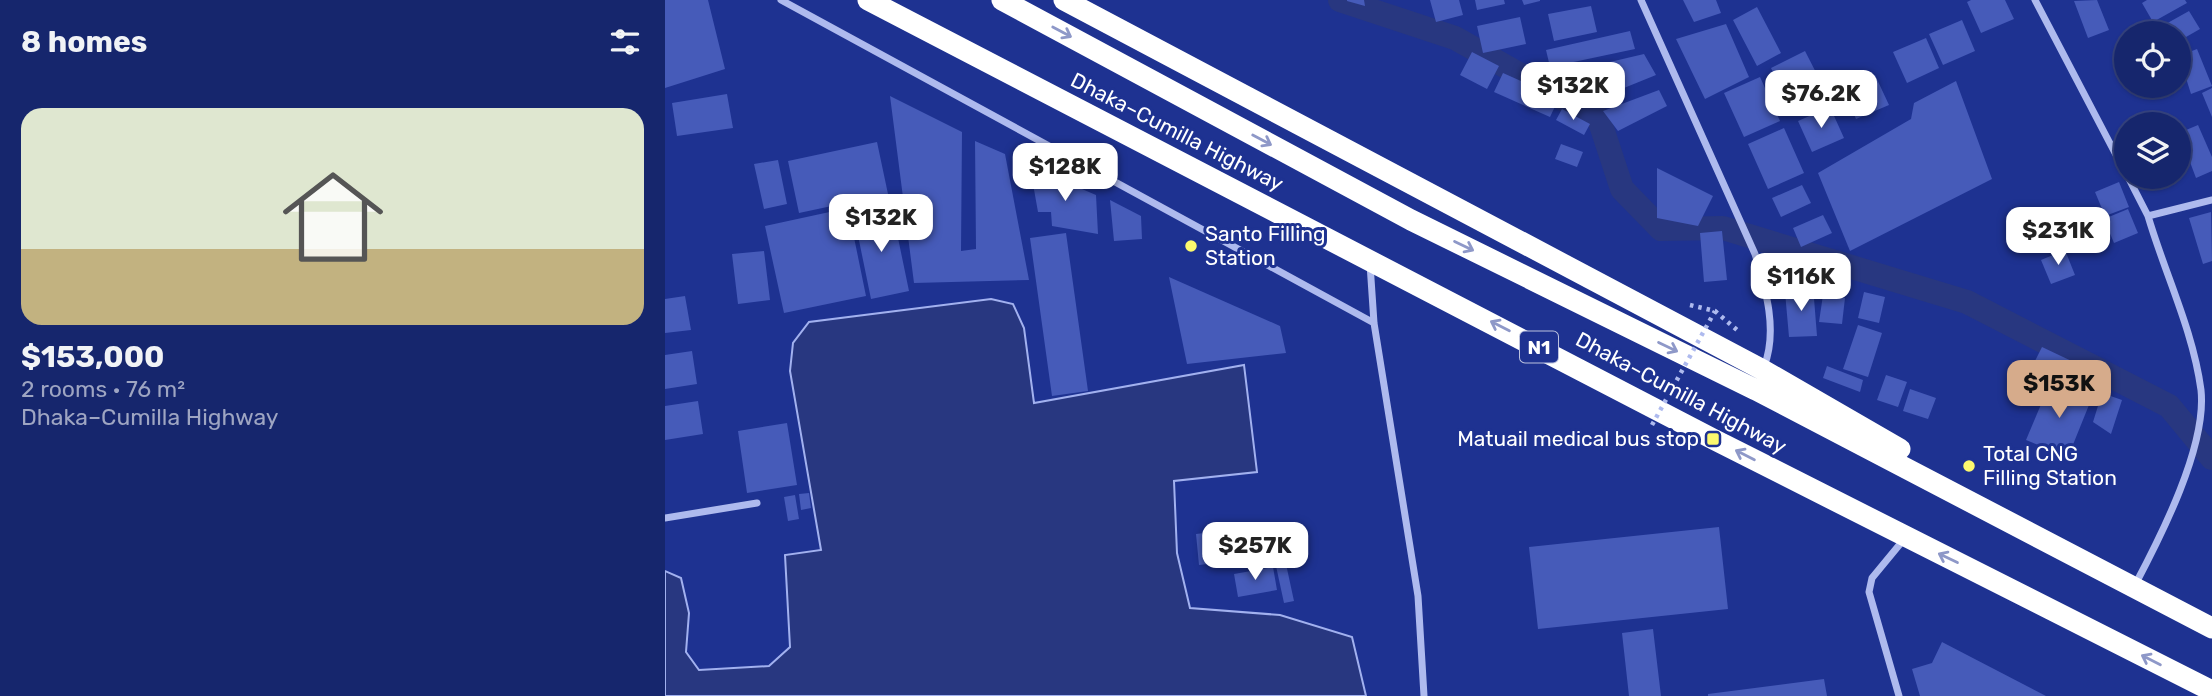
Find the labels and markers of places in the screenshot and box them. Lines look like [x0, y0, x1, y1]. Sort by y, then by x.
pin: $132K [1524, 62, 1622, 122]
pin: $76.2K [1764, 71, 1878, 130]
pin: $128K [1016, 144, 1114, 203]
pin: $132K [832, 194, 930, 254]
pin: $231K [2009, 208, 2107, 267]
place label: Santo Filling Station [1205, 221, 1326, 270]
marker: Santo Filling Station [1183, 238, 1199, 254]
pin: $116K [1752, 254, 1850, 313]
pin: $153K [2010, 360, 2108, 420]
place label: Matuail medical bus stop [1457, 426, 1699, 451]
marker: Matuail medical bus stop [1705, 431, 1721, 447]
place label: Total CNG Filling Station [1983, 441, 2117, 490]
marker: Total CNG Filling Station [1961, 458, 1977, 474]
pin: $257K [1206, 522, 1304, 582]

